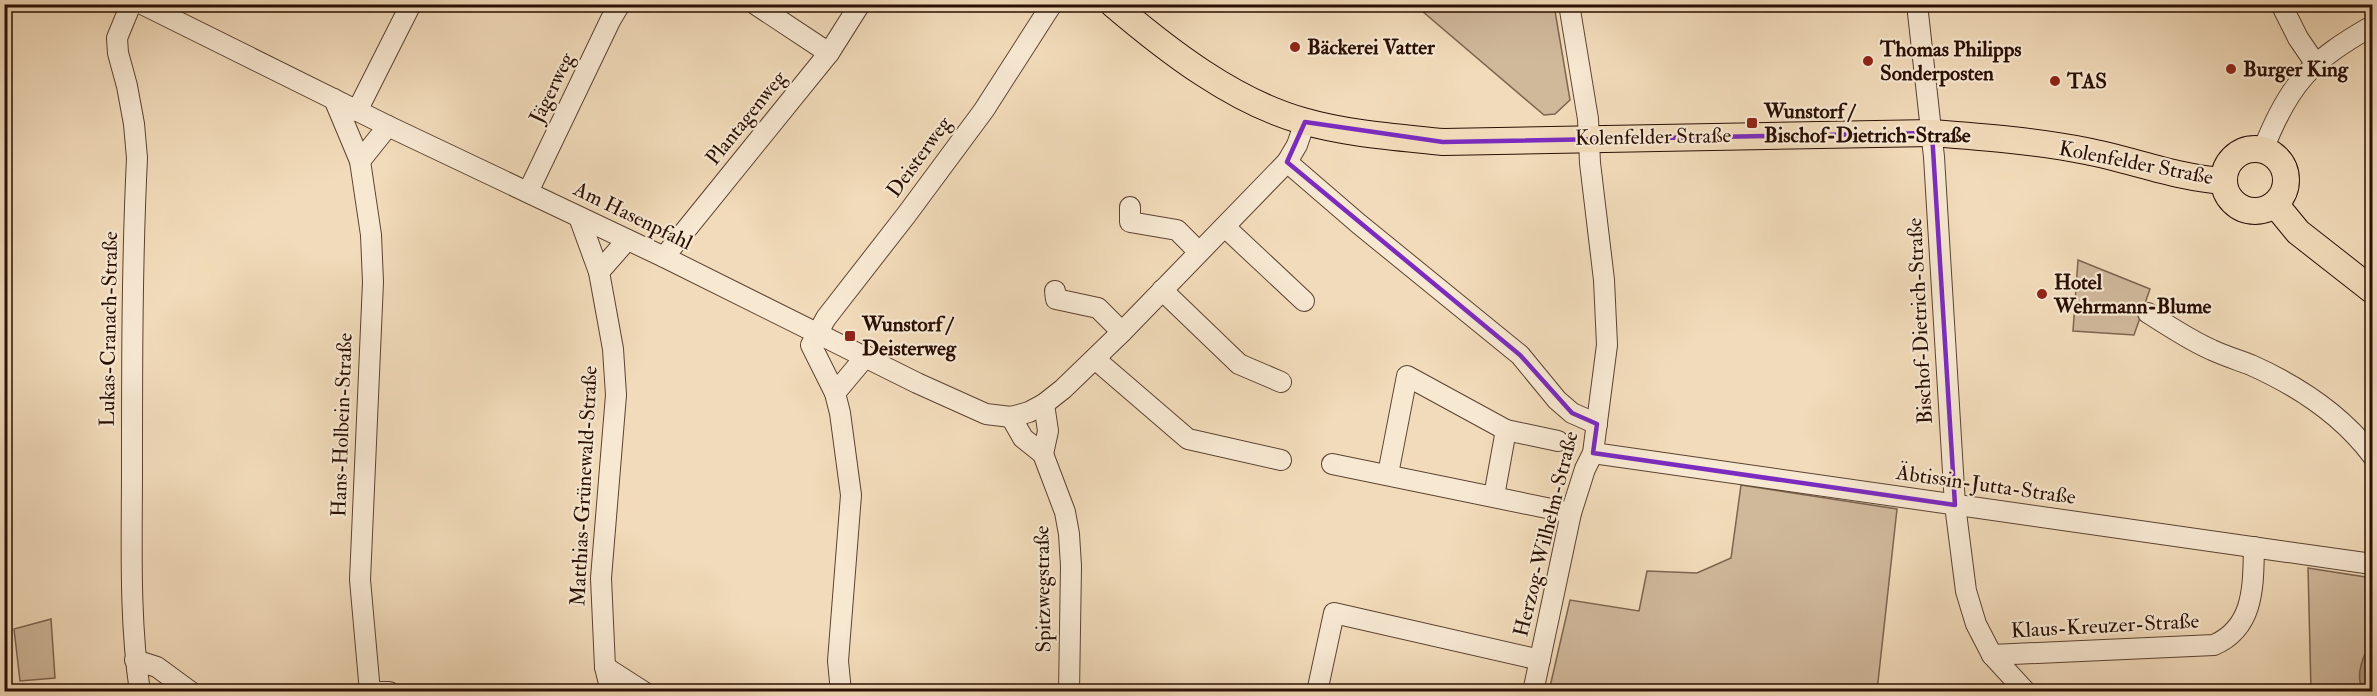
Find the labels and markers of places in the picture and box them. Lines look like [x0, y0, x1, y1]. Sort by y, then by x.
place label: Bäckerei Vatter [1307, 34, 1436, 61]
place label: Thomas Philipps Sonderposten [1879, 36, 2021, 87]
marker: Bäckerei Vatter [1288, 40, 1302, 54]
marker: Thomas Philipps Sonderposten [1861, 54, 1875, 68]
place label: Burger King [2243, 56, 2349, 83]
marker: Burger King [2224, 62, 2238, 76]
place label: TAS [2066, 68, 2107, 95]
marker: TAS [2048, 74, 2062, 88]
place label: Wunstorf / Bischof-Dietrich-Straße [1763, 98, 1971, 149]
marker: Wunstorf / Bischof-Dietrich-Straße [1745, 116, 1759, 130]
place label: Hotel Wehrmann-Blume [2053, 269, 2212, 320]
marker: Hotel Wehrmann-Blume [2035, 287, 2049, 301]
place label: Wunstorf / Deisterweg [861, 311, 957, 362]
marker: Wunstorf / Deisterweg [843, 329, 857, 343]

